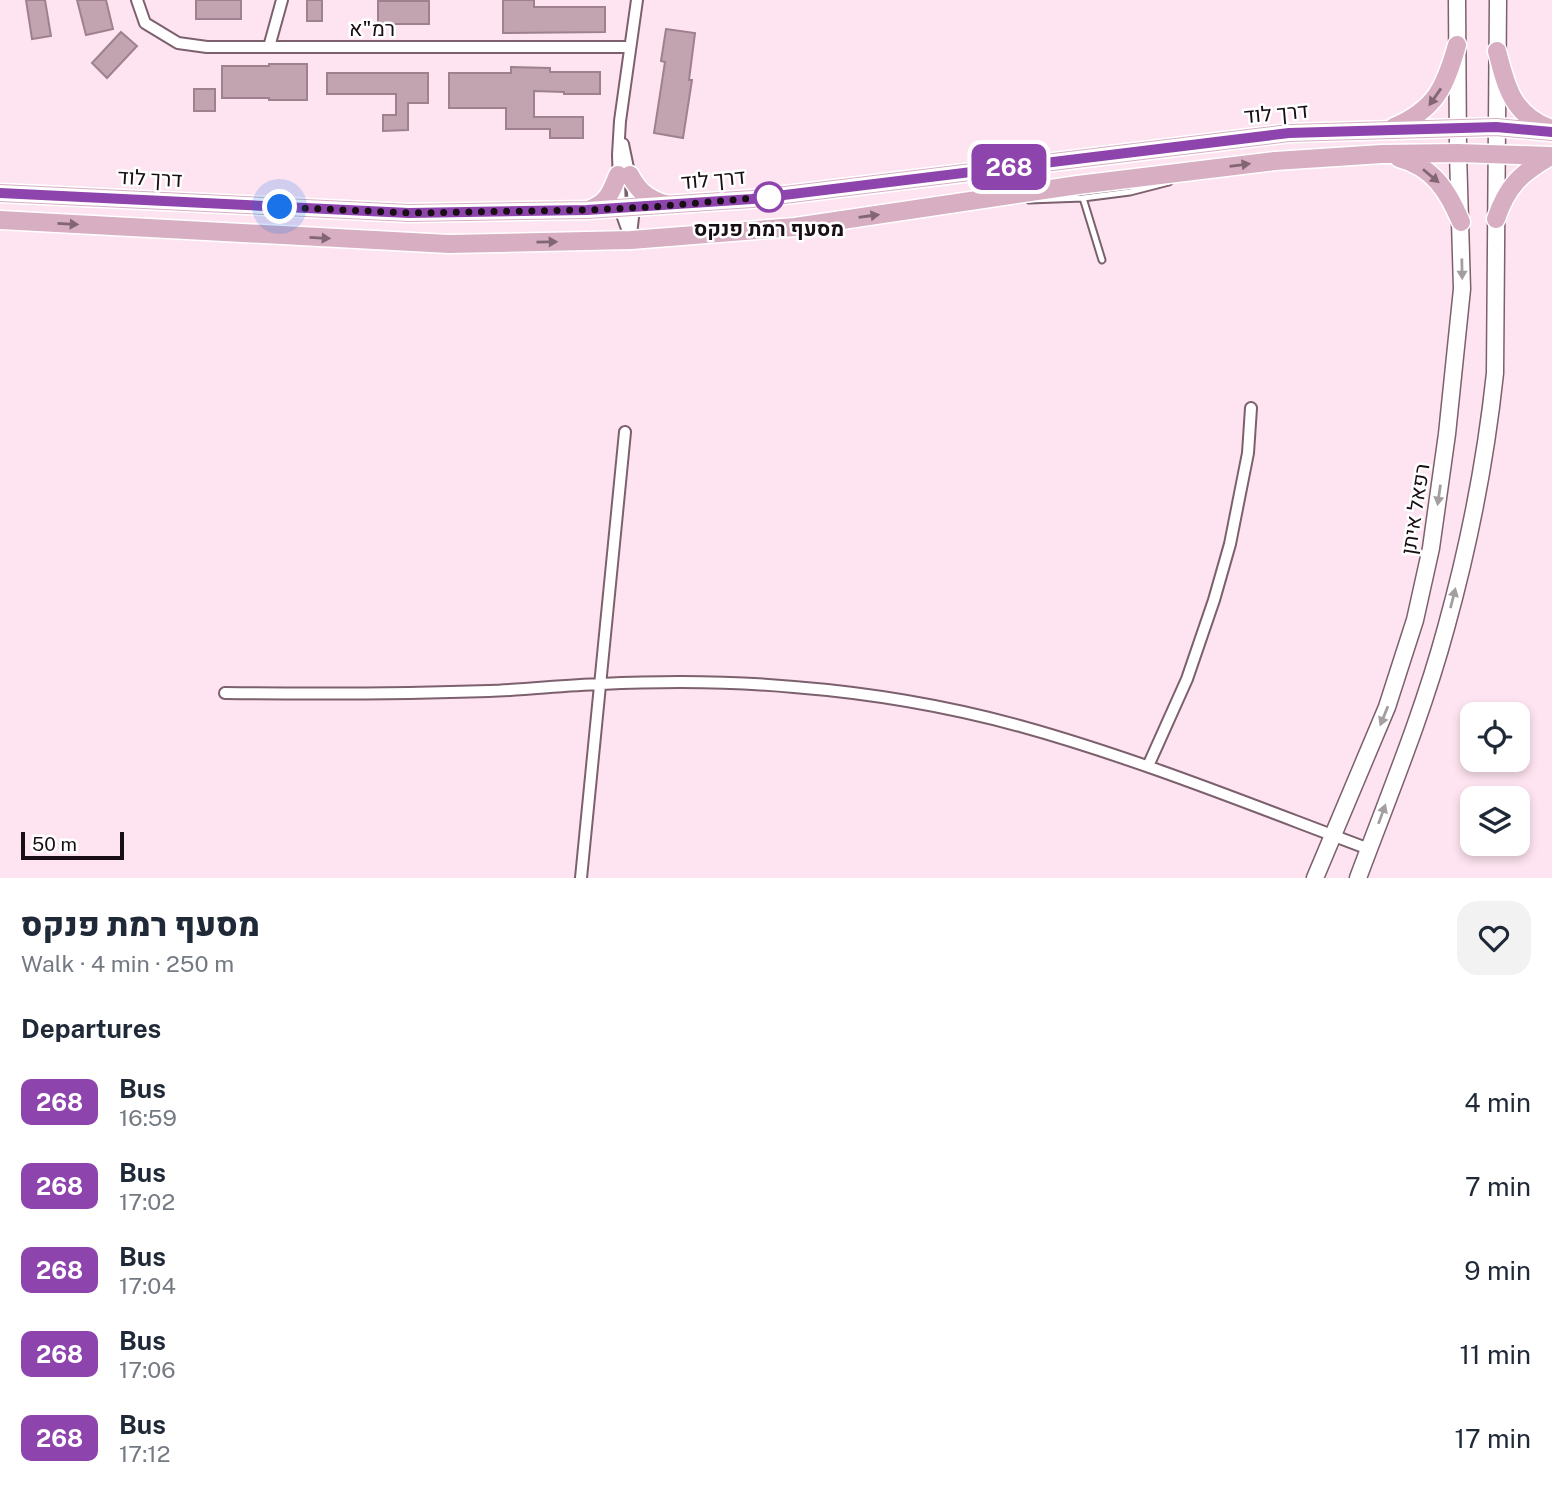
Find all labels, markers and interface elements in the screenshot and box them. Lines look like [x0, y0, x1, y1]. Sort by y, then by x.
street label: רמ"א [349, 16, 395, 41]
one-way arrow [1428, 88, 1442, 106]
street label: דרך לוד [1243, 98, 1309, 128]
line badge: 268 [969, 144, 1049, 190]
text: 268 [985, 153, 1033, 181]
one-way arrow [1230, 160, 1252, 171]
street label: דרך לוד [117, 164, 183, 192]
street label: דרך לוד [680, 164, 746, 194]
one-way arrow [1423, 168, 1440, 183]
marker: מסעף רמת פנקס [754, 182, 784, 212]
your location [262, 189, 297, 224]
one-way arrow [858, 210, 880, 221]
place label: מסעף רמת פנקס [694, 216, 844, 241]
one-way arrow [57, 218, 79, 229]
one-way arrow [309, 232, 331, 243]
one-way arrow [536, 236, 558, 247]
one-way arrow [1456, 259, 1467, 281]
street label: רפאל איתן [1395, 462, 1435, 556]
one-way arrow [1433, 485, 1444, 507]
one-way arrow [1448, 587, 1459, 609]
map controls [1460, 702, 1530, 856]
button: locate [1460, 702, 1530, 772]
one-way arrow [1378, 705, 1389, 726]
button: layers [1460, 786, 1530, 856]
one-way arrow [1377, 804, 1388, 825]
scale bar [21, 829, 124, 861]
text: 50 m [32, 833, 77, 855]
button: heart [1457, 901, 1531, 975]
text: מסעף רמת פנקס [21, 905, 260, 943]
text: Walk · 4 min · 250 m [21, 950, 234, 977]
text: Departures [21, 1013, 161, 1044]
text: Bus [119, 1073, 166, 1104]
text: 4 min [1464, 1087, 1531, 1118]
text: 268 [36, 1088, 83, 1116]
text: 16:59 [119, 1104, 177, 1131]
text: Bus [119, 1157, 166, 1188]
text: 7 min [1465, 1171, 1531, 1202]
text: 268 [36, 1172, 83, 1200]
text: 17:02 [119, 1188, 175, 1215]
text: Bus [119, 1241, 166, 1272]
text: 9 min [1464, 1255, 1531, 1286]
text: 268 [36, 1256, 83, 1284]
text: 17:04 [119, 1272, 176, 1299]
text: Bus [119, 1325, 166, 1356]
text: 11 min [1459, 1339, 1531, 1370]
text: 268 [36, 1340, 83, 1368]
text: 17:06 [119, 1356, 176, 1383]
text: Bus [119, 1409, 166, 1440]
text: 17 min [1454, 1423, 1531, 1454]
text: 268 [36, 1424, 83, 1452]
text: 17:12 [119, 1440, 170, 1467]

